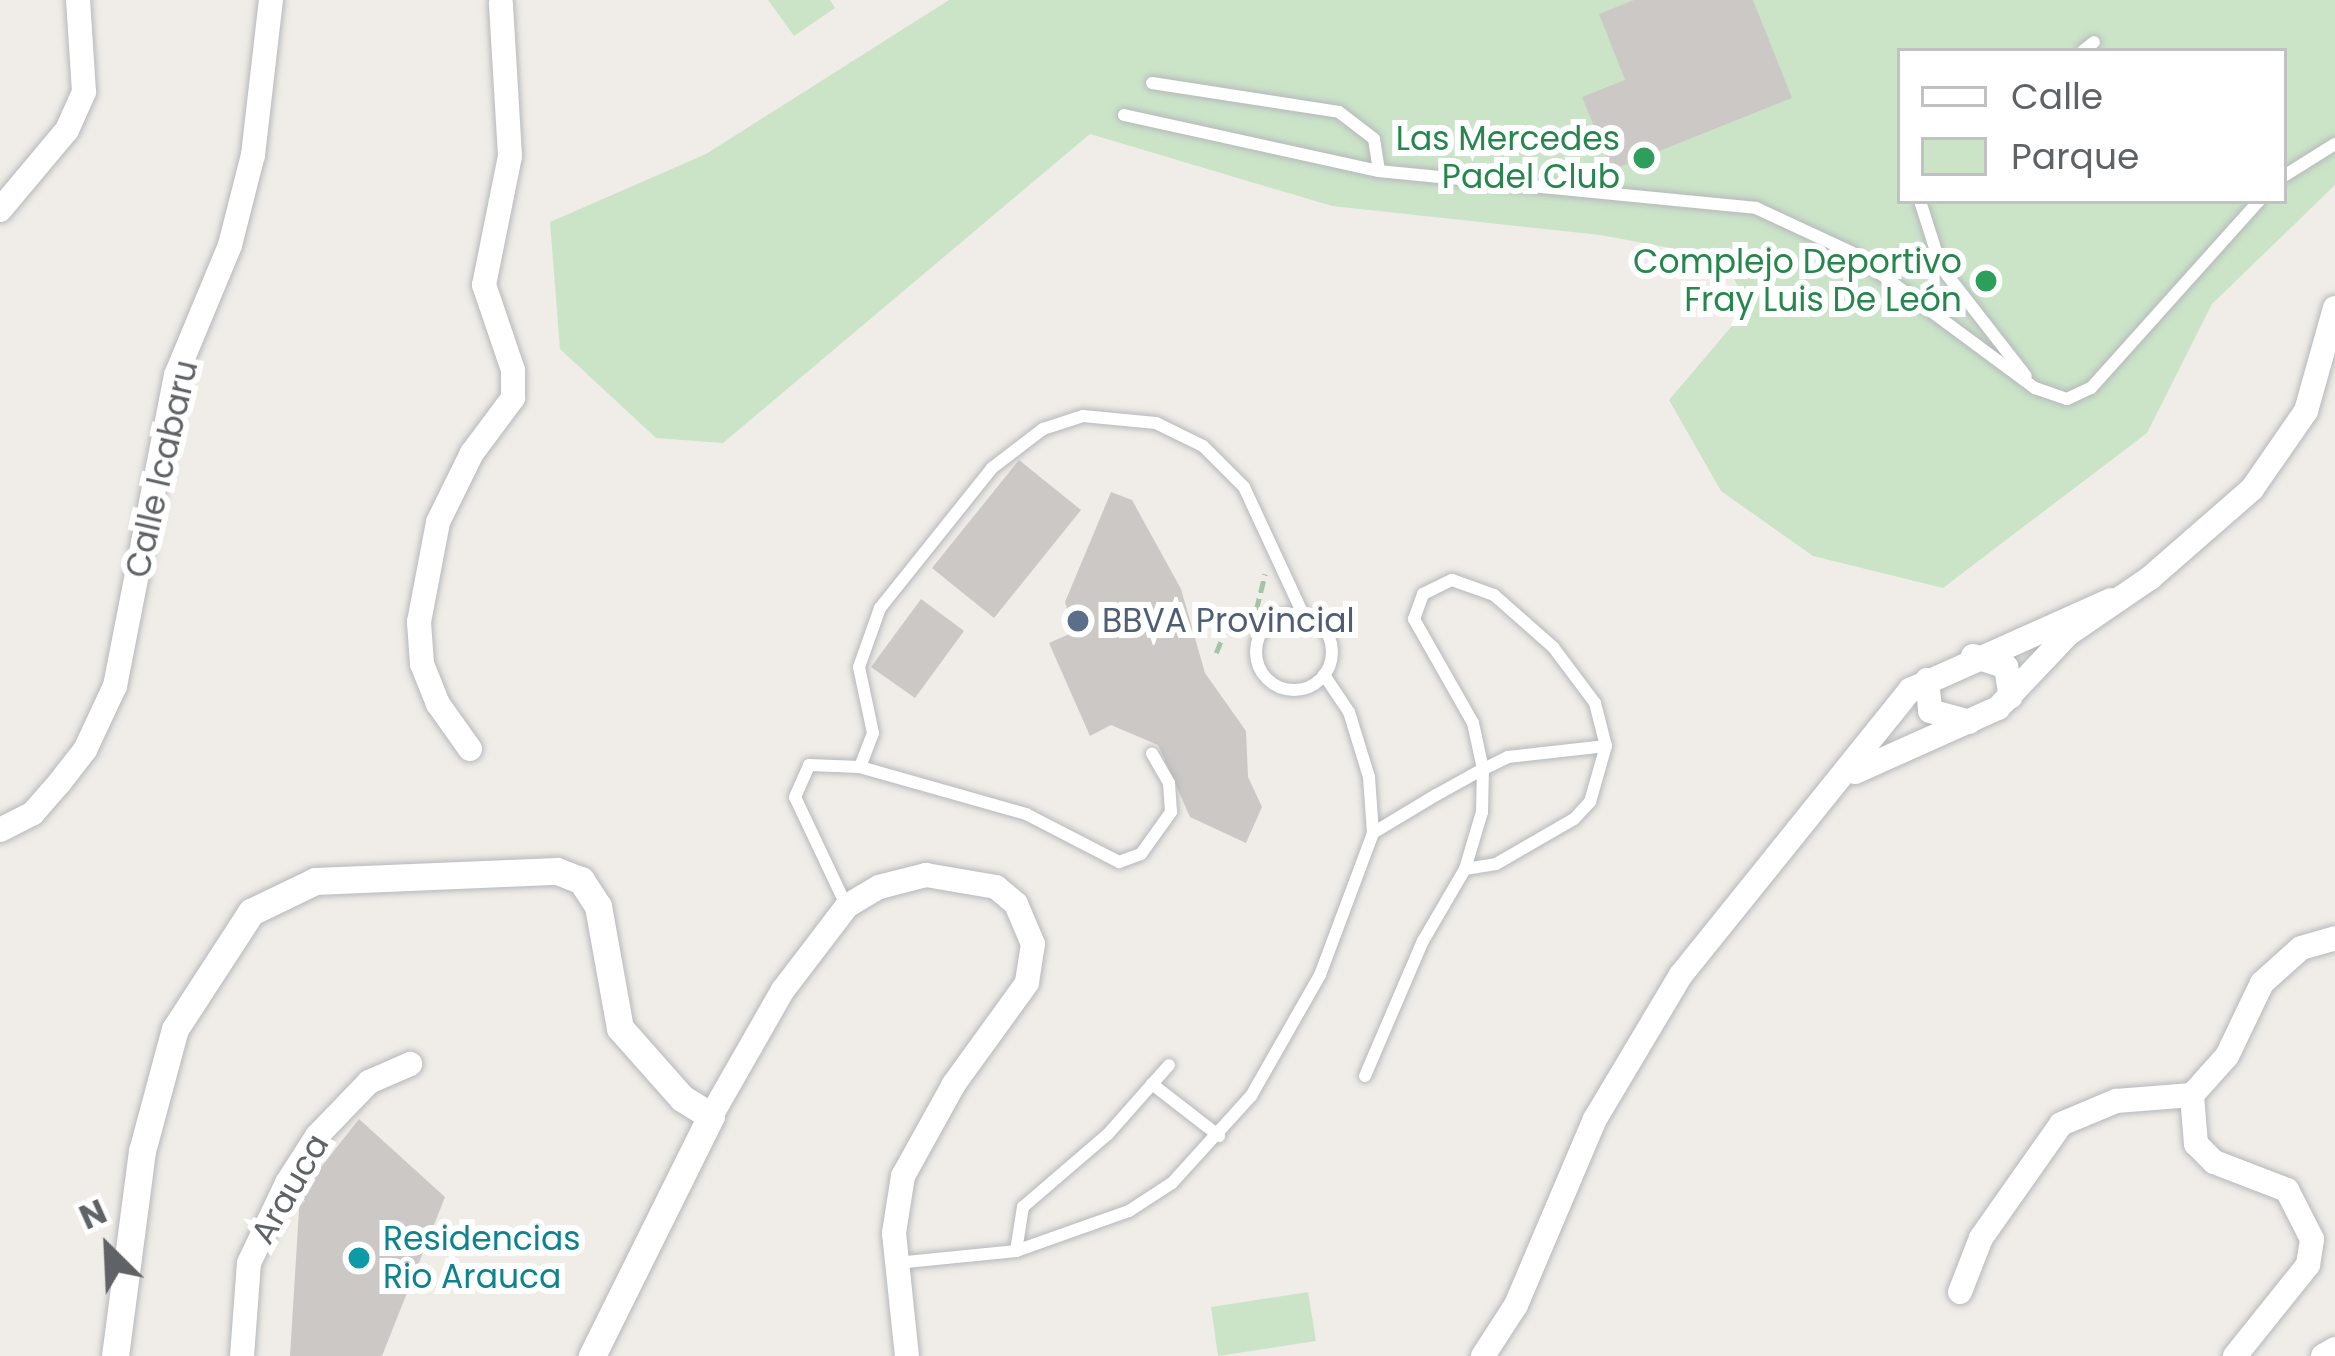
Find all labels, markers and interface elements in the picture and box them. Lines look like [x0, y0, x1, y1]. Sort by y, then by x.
legend [1897, 48, 2287, 204]
text: Calle [2011, 71, 2103, 122]
place label: Las Mercedes Padel Club [1396, 119, 1620, 197]
text: Parque [2011, 131, 2139, 182]
marker: Las Mercedes Padel Club [1631, 145, 1657, 171]
place label: Complejo Deportivo Fray Luis De León [1633, 242, 1962, 320]
marker: Complejo Deportivo Fray Luis De León [1973, 268, 1999, 294]
street label: Calle Icabaru [118, 356, 206, 582]
place label: BBVA Provincial [1102, 601, 1355, 641]
marker: BBVA Provincial [1065, 608, 1091, 634]
street label: Arauca [243, 1127, 337, 1251]
north arrow [48, 1188, 168, 1308]
text: N [72, 1188, 114, 1241]
place label: Residencias Rio Arauca [383, 1219, 580, 1297]
marker: Residencias Rio Arauca [346, 1245, 372, 1271]

